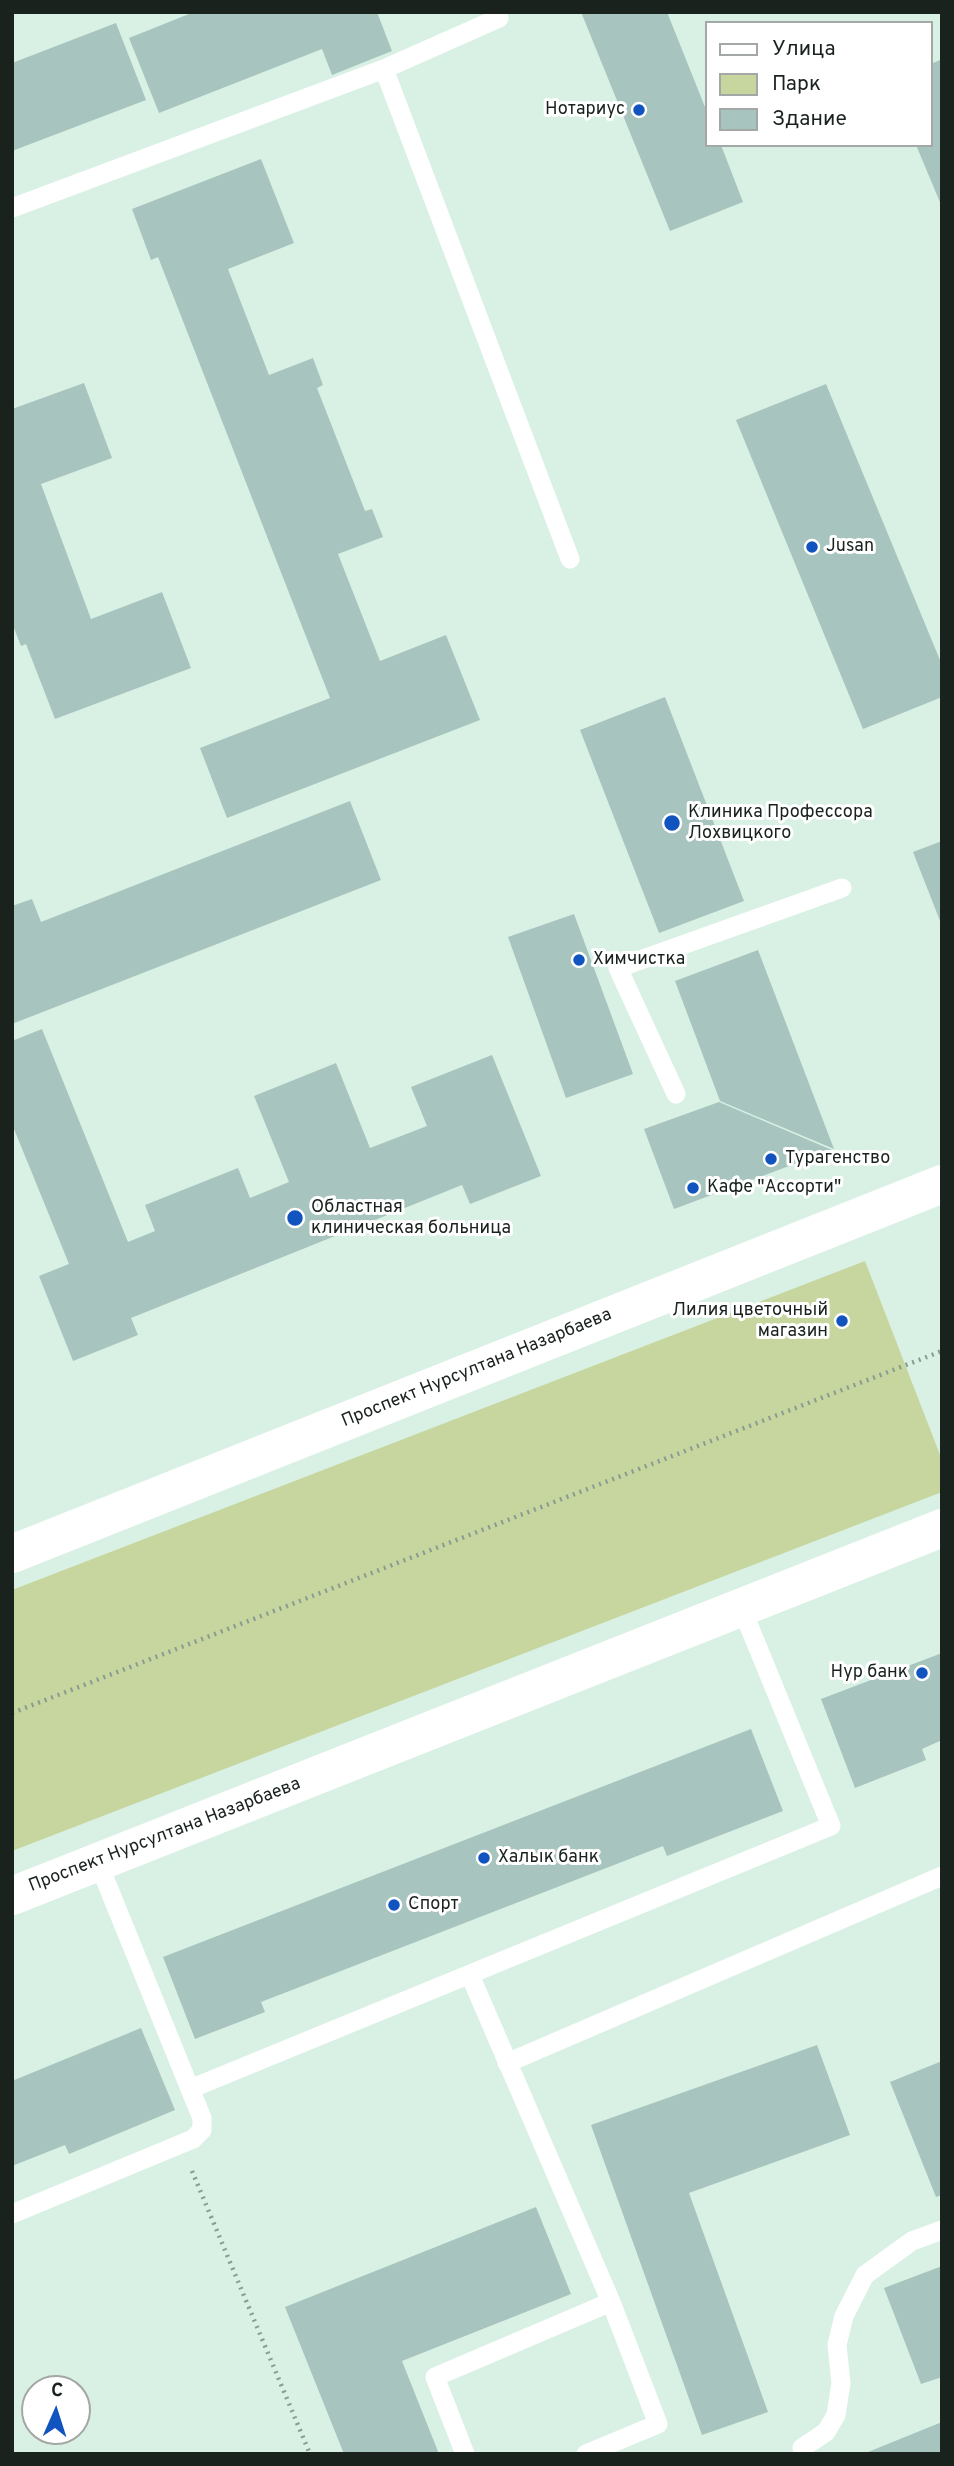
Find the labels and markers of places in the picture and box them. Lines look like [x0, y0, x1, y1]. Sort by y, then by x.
place label: Нотариус [545, 99, 625, 121]
marker: Нотариус [631, 102, 647, 118]
place label: Jusan [826, 536, 874, 558]
marker: Jusan [804, 539, 820, 555]
place label: Клиника Профессора Лохвицкого [688, 802, 873, 844]
marker: Клиника Профессора Лохвицкого [662, 813, 682, 833]
place label: Химчистка [593, 949, 685, 971]
marker: Химчистка [571, 952, 587, 968]
place label: Турагенство [785, 1148, 890, 1170]
marker: Турагенство [763, 1151, 779, 1167]
place label: Кафе "Ассорти" [707, 1177, 841, 1199]
marker: Кафе "Ассорти" [685, 1180, 701, 1196]
place label: Областная клиническая больница [311, 1197, 511, 1240]
marker: Областная клиническая больница [285, 1208, 305, 1228]
place label: Лилия цветочный магазин [672, 1300, 828, 1342]
marker: Лилия цветочный магазин [834, 1313, 850, 1329]
place label: Нур банк [831, 1662, 908, 1684]
marker: Нур банк [914, 1665, 930, 1681]
place label: Халык банк [498, 1847, 599, 1869]
marker: Халык банк [476, 1850, 492, 1866]
place label: Спорт [408, 1894, 459, 1916]
marker: Спорт [386, 1897, 402, 1913]

